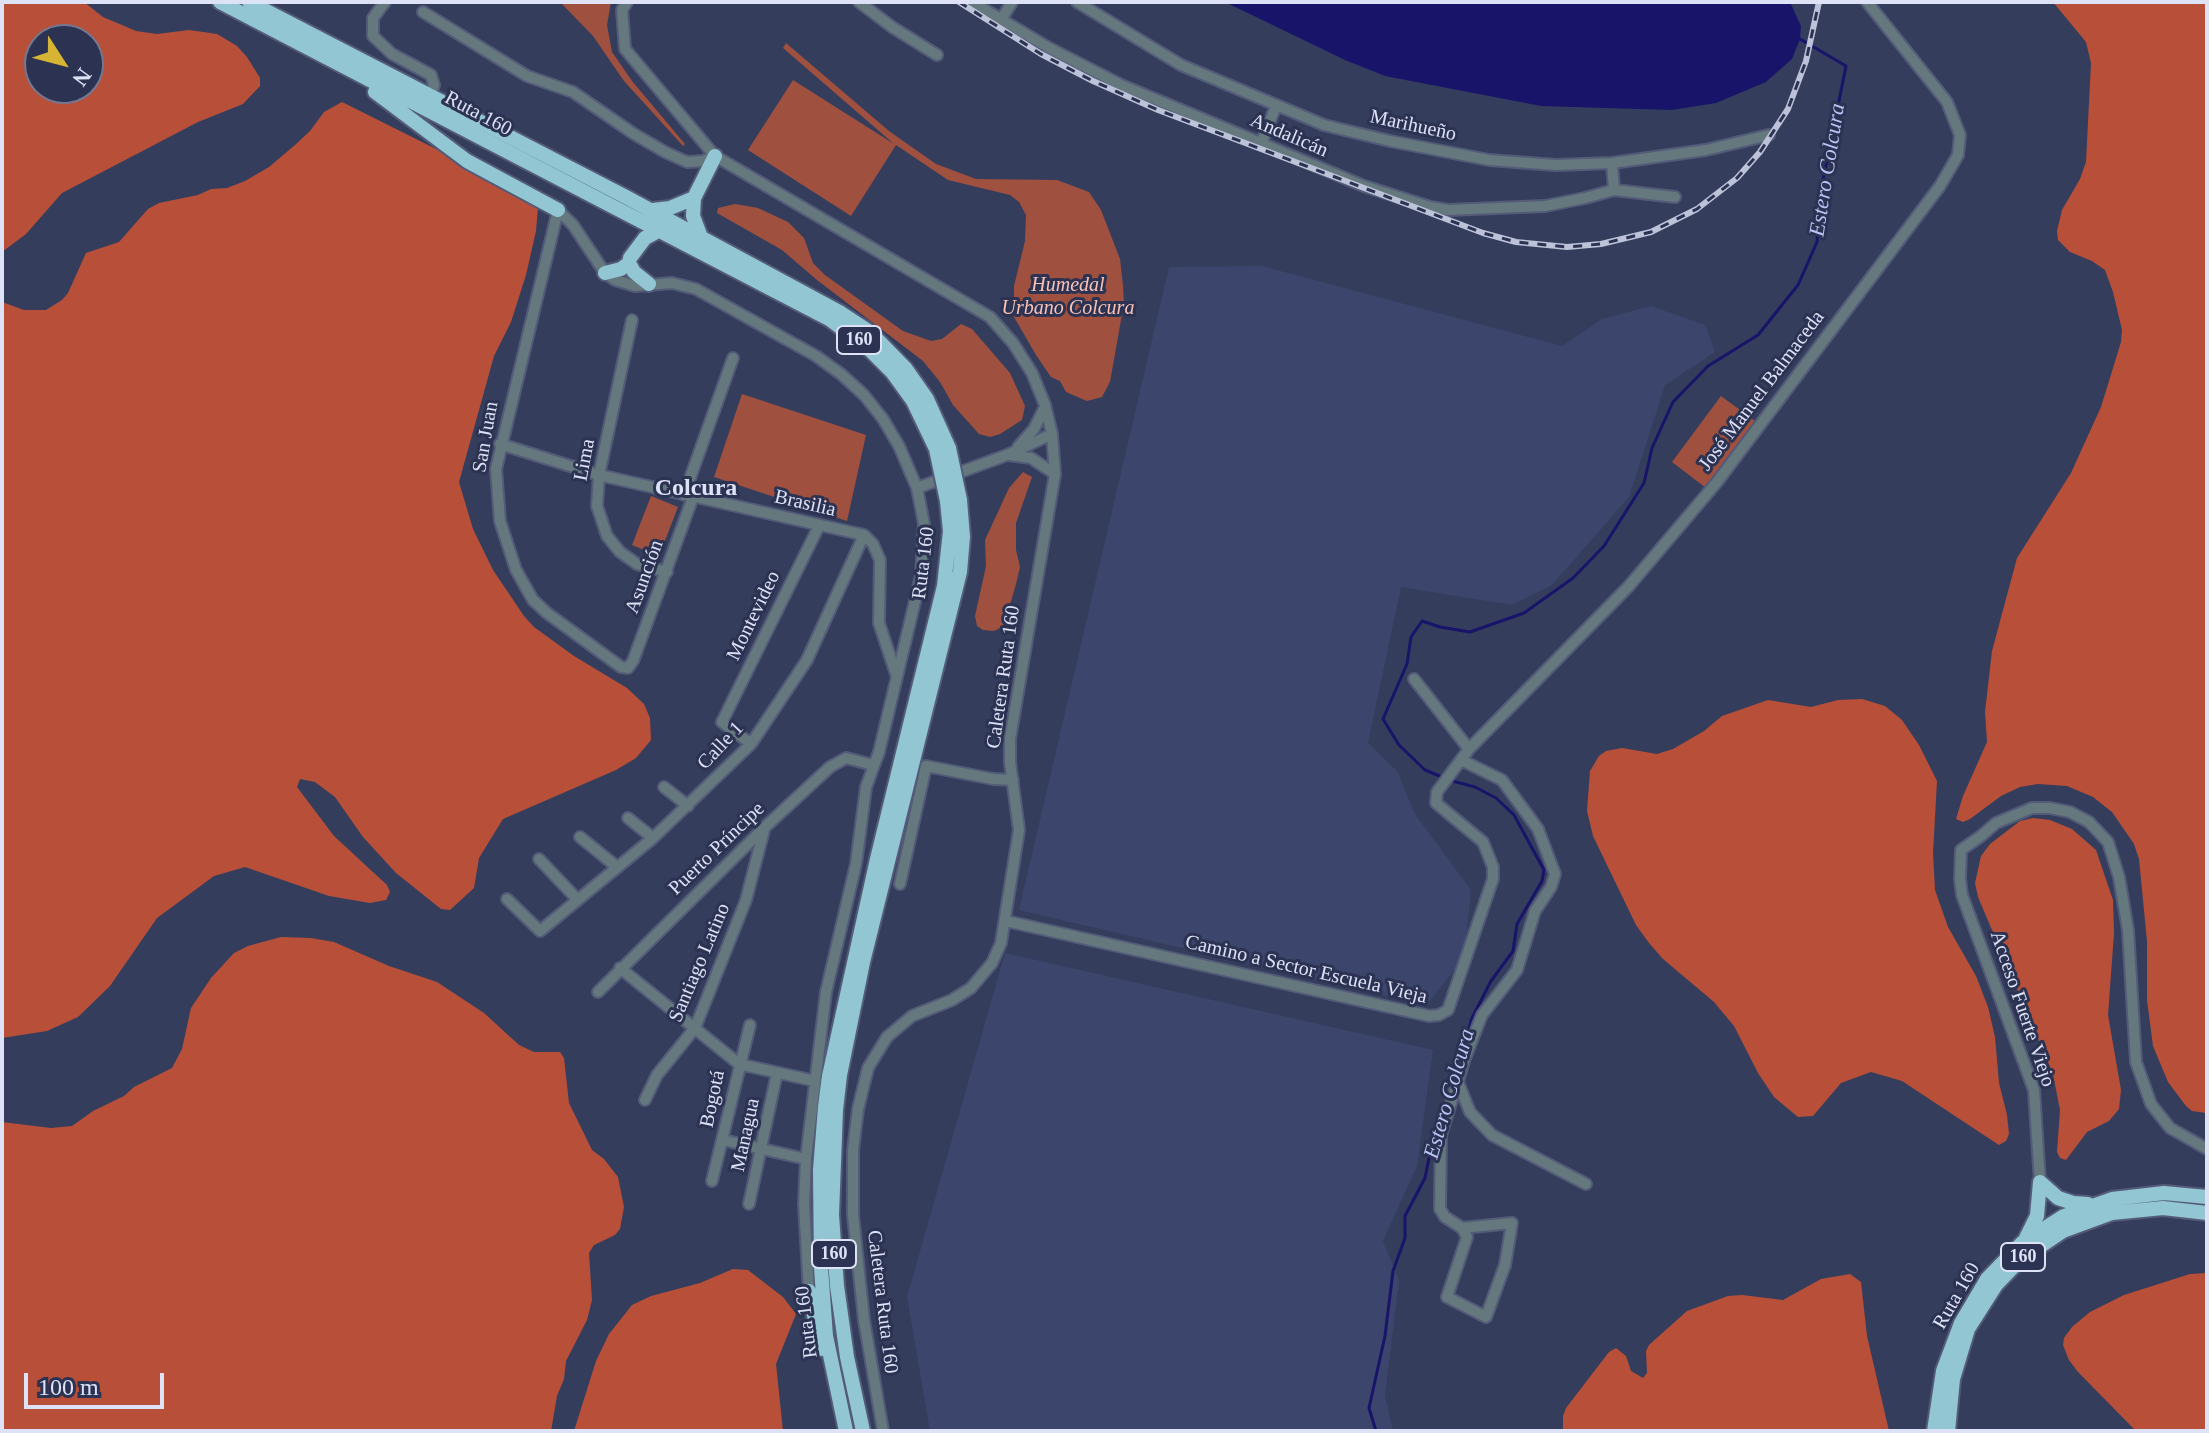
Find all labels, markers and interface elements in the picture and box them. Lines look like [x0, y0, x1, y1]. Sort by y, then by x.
north arrow [24, 24, 104, 104]
text: N [67, 63, 97, 91]
street label: Ruta 160 [440, 86, 516, 142]
water label: Estero Colcura [1804, 102, 1852, 238]
street label: Marihueño [1368, 105, 1458, 147]
street label: Andalicán [1246, 109, 1332, 163]
park label: Humedal Urbano Colcura [1002, 274, 1134, 321]
street label: José Manuel Balmaceda [1694, 306, 1830, 476]
road number: 160 [837, 326, 881, 354]
street label: San Juan [468, 400, 504, 474]
street label: Lima [569, 437, 601, 483]
district label: Colcura [655, 475, 737, 503]
street label: Brasilia [772, 485, 838, 523]
street label: Ruta 160 [908, 525, 940, 601]
street label: Asunción [621, 537, 669, 617]
street label: Montevideo [722, 567, 786, 665]
street label: Caletera Ruta 160 [982, 604, 1026, 750]
street label: Calle 1 [693, 717, 749, 775]
street label: Puerto Príncipe [664, 797, 770, 901]
street label: Santiago Latino [664, 900, 736, 1026]
street label: Acceso Fuerte Viejo [1984, 928, 2060, 1090]
street label: Camino a Sector Escuela Vieja [1183, 930, 1429, 1010]
water label: Estero Colcura [1419, 1026, 1481, 1162]
street label: Bogotá [695, 1068, 731, 1130]
street label: Managua [727, 1096, 765, 1174]
street label: Caletera Ruta 160 [861, 1229, 903, 1375]
road number: 160 [812, 1240, 856, 1268]
road number: 160 [2001, 1243, 2045, 1271]
street label: Ruta 160 [1928, 1258, 1986, 1334]
street label: Ruta 160 [791, 1284, 823, 1360]
scale bar [28, 1357, 168, 1407]
text: 100 m [38, 1374, 99, 1400]

